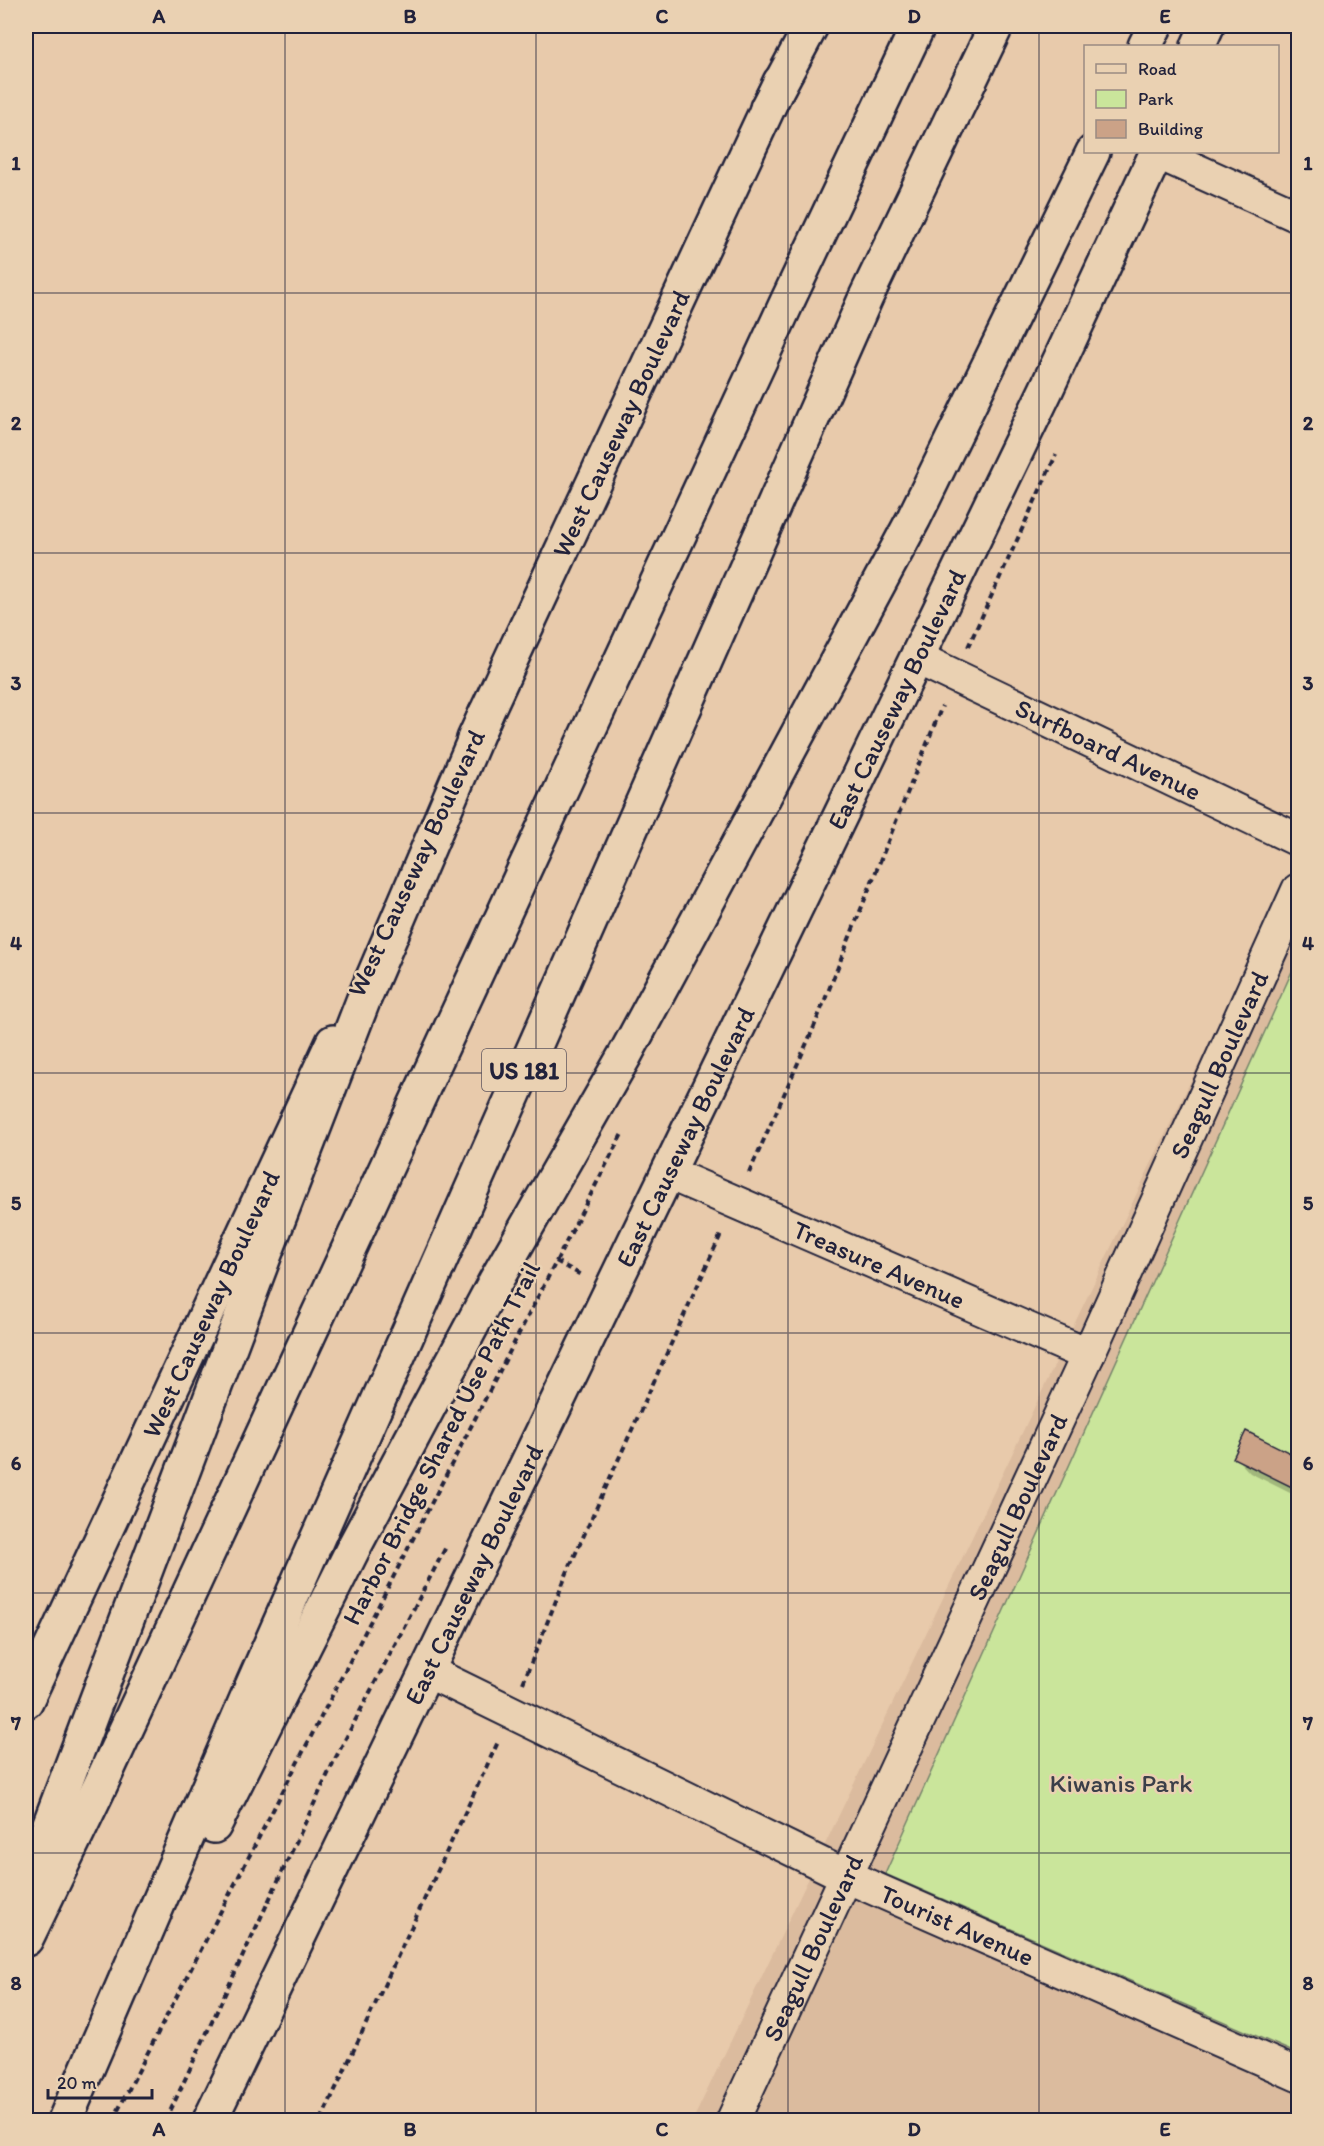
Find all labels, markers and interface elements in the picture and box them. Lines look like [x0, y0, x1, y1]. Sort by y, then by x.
text: A [152, 4, 166, 28]
text: B [404, 4, 417, 28]
text: C [656, 4, 669, 28]
text: D [907, 4, 921, 28]
text: E [1159, 4, 1171, 28]
legend [1084, 45, 1279, 153]
text: Road [1138, 58, 1177, 80]
text: Park [1138, 88, 1173, 110]
text: Building [1138, 118, 1204, 140]
text: 1 [11, 151, 21, 175]
text: 1 [1303, 151, 1313, 175]
street label: West Causeway Boulevard [545, 285, 697, 562]
text: 2 [11, 411, 22, 435]
text: 2 [1303, 411, 1314, 435]
street label: East Causeway Boulevard [820, 564, 973, 835]
text: 3 [11, 671, 22, 695]
text: 3 [1303, 671, 1314, 695]
street label: Surfboard Avenue [1010, 691, 1206, 807]
street label: West Causeway Boulevard [340, 724, 492, 1002]
text: 4 [10, 931, 22, 955]
text: 4 [1302, 931, 1314, 955]
street label: Seagull Boulevard [1163, 965, 1276, 1164]
street label: East Causeway Boulevard [609, 1001, 762, 1272]
road number: US 181 [482, 1049, 566, 1091]
street label: West Causeway Boulevard [135, 1165, 287, 1443]
text: 5 [11, 1191, 22, 1215]
text: 5 [1303, 1191, 1314, 1215]
street label: Treasure Avenue [788, 1213, 970, 1316]
street label: Harbor Bridge Shared Use Path Trail [335, 1256, 547, 1630]
street label: Seagull Boulevard [960, 1408, 1075, 1605]
street label: East Causeway Boulevard [397, 1439, 550, 1710]
text: 6 [11, 1451, 22, 1475]
text: 6 [1303, 1451, 1314, 1475]
text: 7 [10, 1711, 21, 1735]
text: 7 [1302, 1711, 1313, 1735]
park label: Kiwanis Park [1050, 1767, 1192, 1799]
street label: Seagull Boulevard [756, 1848, 870, 2046]
street label: Tourist Avenue [875, 1877, 1039, 1973]
text: 8 [11, 1971, 22, 1995]
text: 8 [1303, 1971, 1314, 1995]
scale bar [48, 2062, 152, 2100]
text: 20 m [57, 2072, 97, 2094]
text: A [152, 2117, 166, 2141]
text: B [404, 2117, 417, 2141]
text: C [656, 2117, 669, 2141]
text: D [907, 2117, 921, 2141]
text: E [1159, 2117, 1171, 2141]

